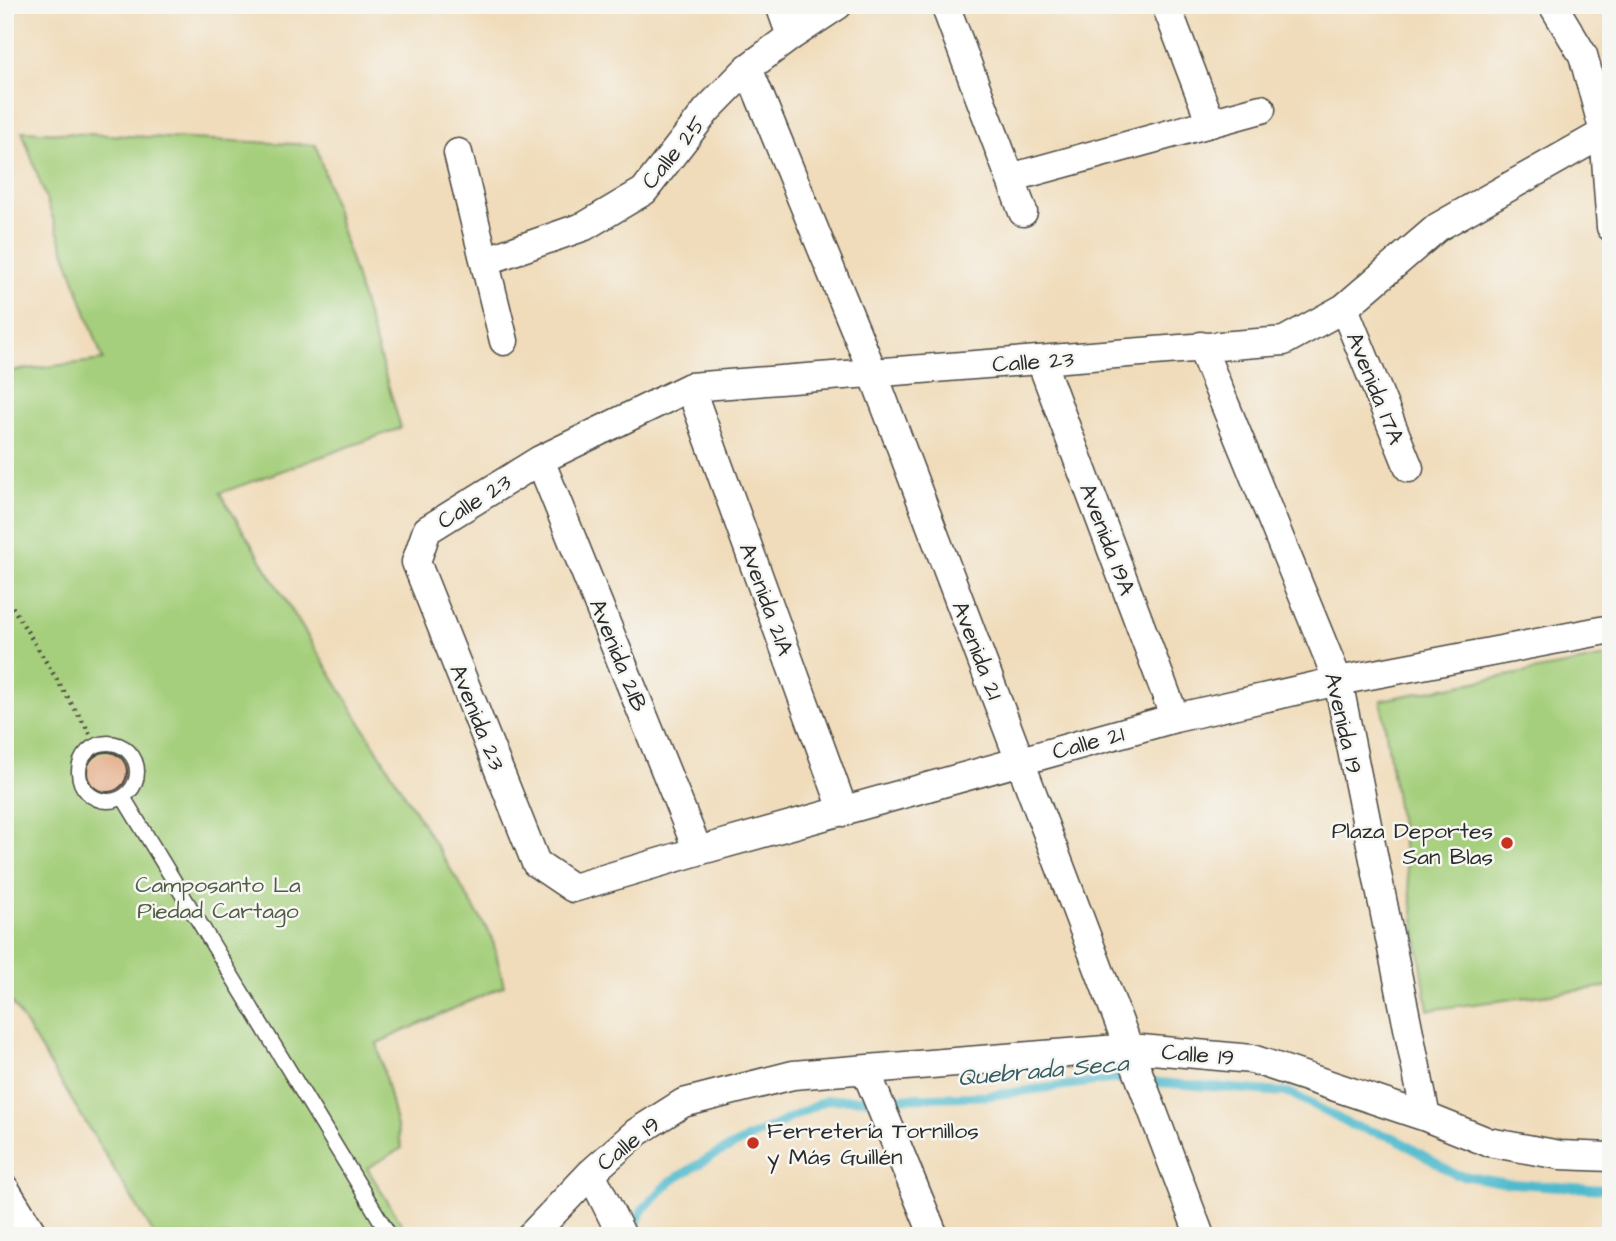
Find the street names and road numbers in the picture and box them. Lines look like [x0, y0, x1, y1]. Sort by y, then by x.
street label: Calle 25 [634, 109, 713, 196]
street label: Avenida 17A [1338, 327, 1412, 450]
street label: Calle 23 [991, 343, 1075, 381]
street label: Calle 23 [431, 466, 518, 537]
street label: Avenida 19A [1071, 479, 1143, 600]
street label: Avenida 21A [731, 539, 801, 660]
street label: Avenida 21B [581, 594, 655, 717]
street label: Avenida 21 [944, 597, 1010, 704]
street label: Avenida 23 [441, 660, 513, 775]
street label: Avenida 19 [1316, 670, 1370, 777]
street label: Calle 21 [1049, 718, 1128, 768]
street label: Calle 19 [1160, 1036, 1236, 1074]
street label: Calle 19 [590, 1109, 667, 1179]

